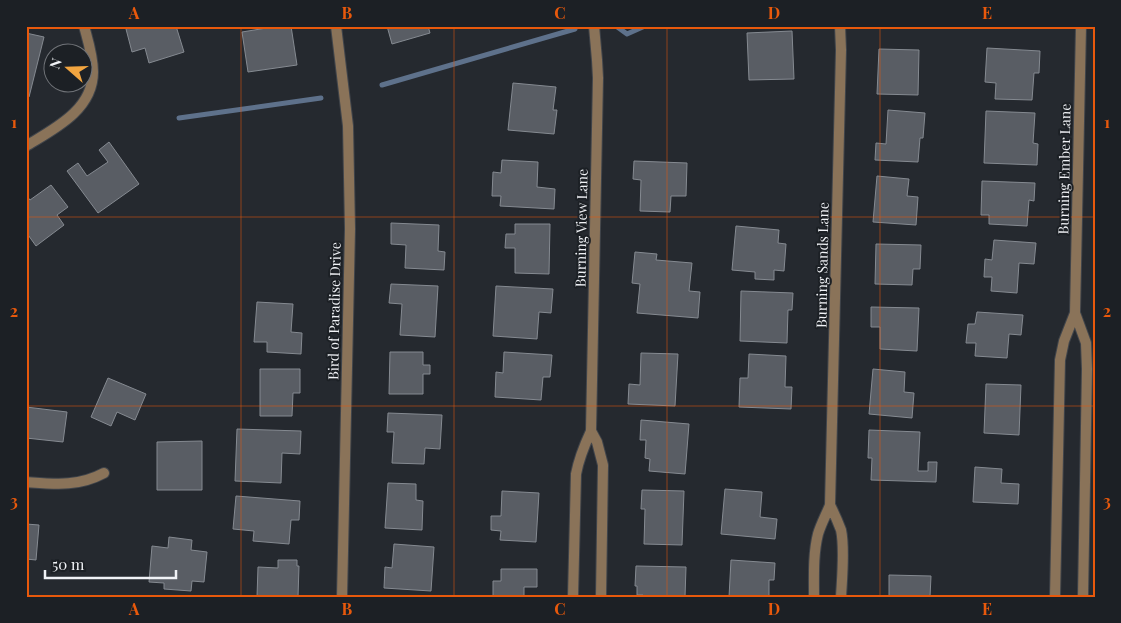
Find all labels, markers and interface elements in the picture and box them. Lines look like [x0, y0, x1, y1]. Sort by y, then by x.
text: A [128, 2, 140, 23]
text: B [342, 2, 353, 23]
text: C [554, 2, 566, 23]
text: D [768, 2, 780, 23]
text: E [982, 2, 992, 23]
north arrow [42, 42, 92, 92]
text: N [45, 55, 66, 71]
street label: Burning Ember Lane [1053, 104, 1075, 234]
text: 1 [11, 111, 17, 132]
text: 1 [1104, 111, 1110, 132]
street label: Burning View Lane [570, 169, 592, 287]
street label: Burning Sands Lane [811, 202, 833, 328]
street label: Bird of Paradise Drive [323, 242, 345, 380]
text: 2 [10, 300, 18, 321]
text: 2 [1103, 300, 1111, 321]
text: 3 [10, 490, 18, 511]
text: 3 [1103, 490, 1111, 511]
scale bar [45, 548, 176, 580]
text: 50 m [52, 554, 85, 574]
text: A [128, 598, 140, 619]
text: B [342, 598, 353, 619]
text: C [554, 598, 566, 619]
text: D [768, 598, 780, 619]
text: E [982, 598, 992, 619]

